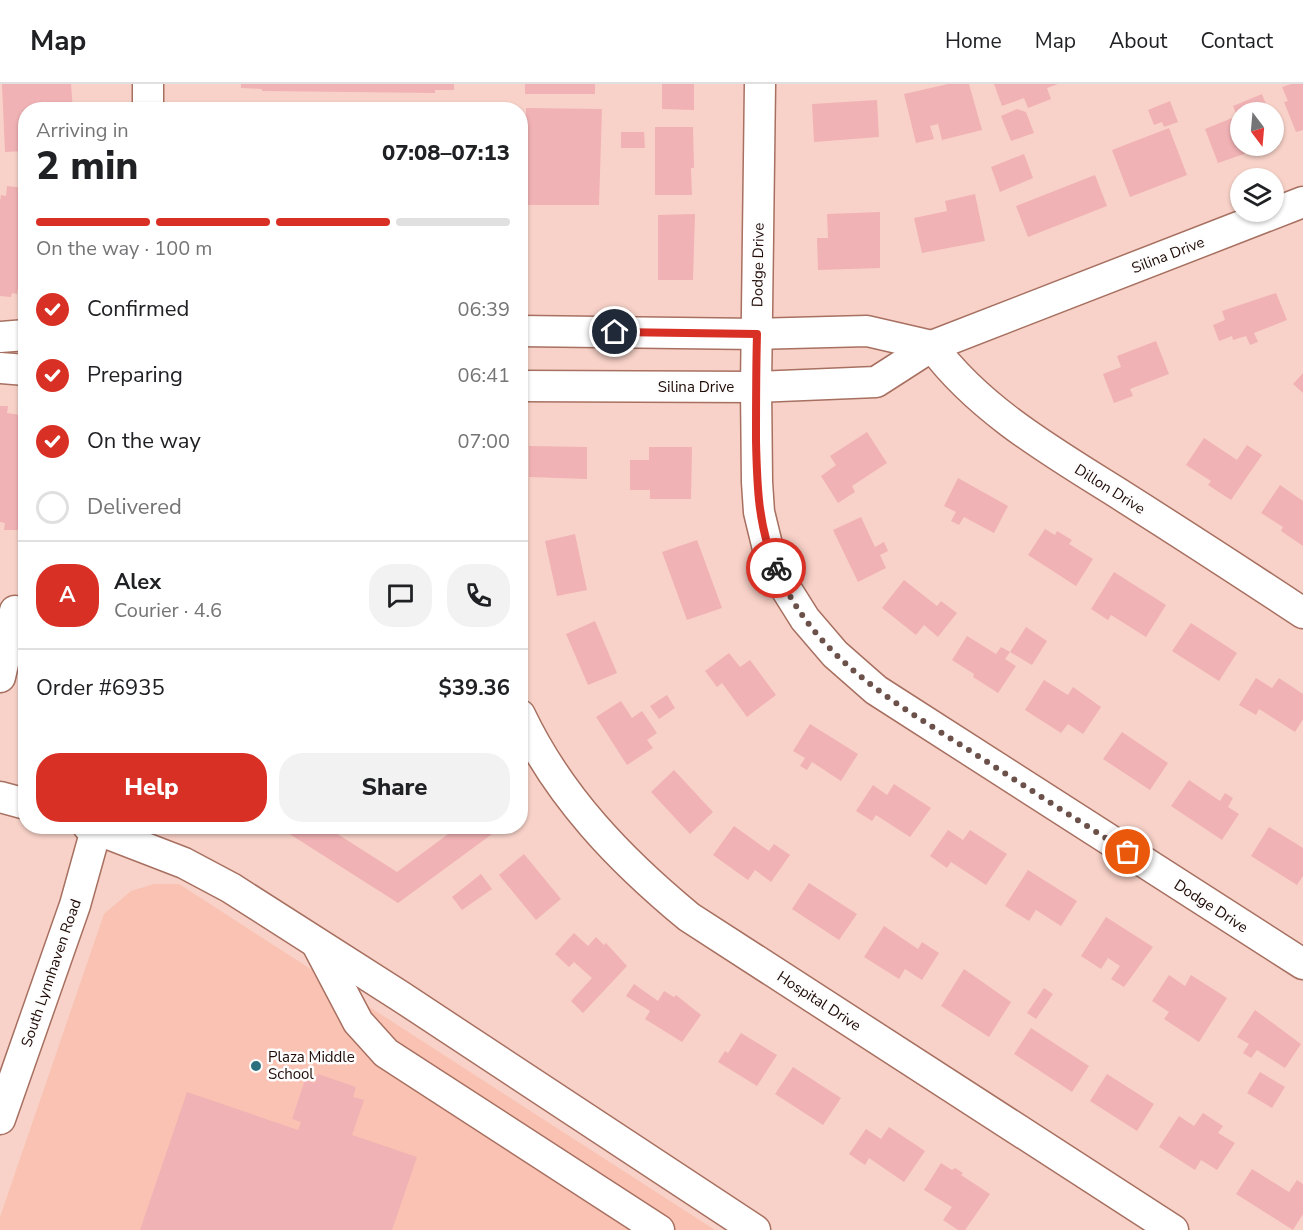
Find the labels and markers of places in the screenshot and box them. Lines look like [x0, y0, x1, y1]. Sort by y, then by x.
pin [589, 306, 640, 357]
pin [1102, 826, 1153, 877]
place label: Plaza Middle School [268, 1047, 355, 1084]
marker: Plaza Middle School [249, 1059, 263, 1073]

